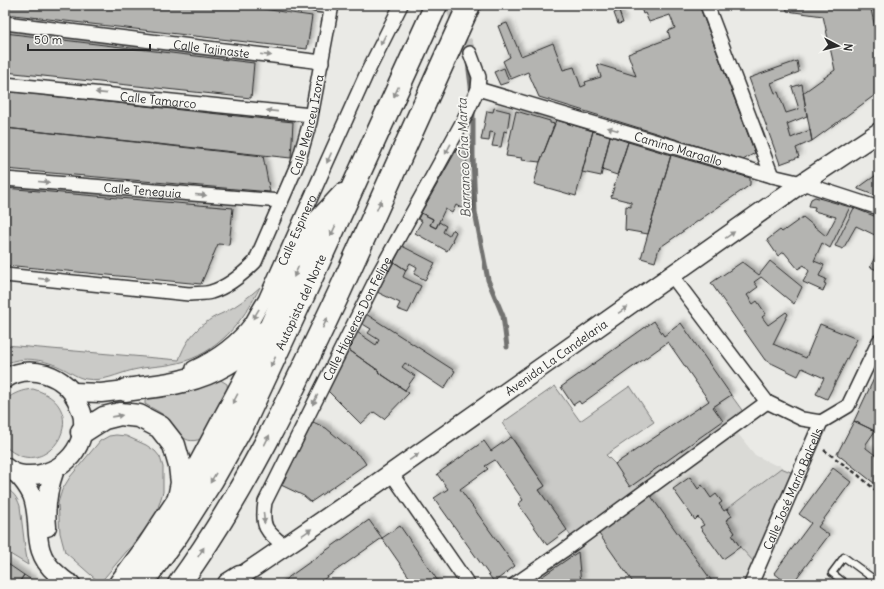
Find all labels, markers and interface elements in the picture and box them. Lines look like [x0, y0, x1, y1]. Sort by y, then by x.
scale bar [28, 26, 150, 52]
north arrow [818, 26, 858, 66]
text: 50 m [34, 32, 63, 47]
one-way arrow [380, 34, 387, 46]
street label: Calle Tajinaste [172, 36, 250, 61]
text: N [841, 43, 855, 52]
one-way arrow [260, 52, 272, 58]
street label: Calle Mencey Izora [286, 73, 326, 178]
one-way arrow [393, 86, 399, 98]
street label: Calle Tamarco [119, 88, 197, 111]
one-way arrow [95, 90, 107, 97]
water label: Barranco Cha Marta [453, 97, 475, 218]
one-way arrow [266, 107, 278, 114]
one-way arrow [607, 126, 619, 132]
street label: Camino Margallo [632, 128, 725, 169]
one-way arrow [444, 143, 451, 155]
one-way arrow [326, 152, 332, 163]
one-way arrow [38, 179, 50, 185]
street label: Calle Teneguia [103, 179, 182, 201]
one-way arrow [195, 191, 207, 198]
street label: Calle Espinero [274, 192, 319, 268]
one-way arrow [376, 200, 382, 211]
one-way arrow [330, 226, 336, 237]
one-way arrow [724, 231, 735, 239]
street label: Autopista del Norte [272, 252, 329, 352]
street label: Calle Higueras Don Felipe [319, 254, 394, 383]
one-way arrow [292, 267, 298, 279]
one-way arrow [38, 275, 50, 282]
one-way arrow [618, 306, 629, 314]
one-way arrow [253, 308, 260, 320]
street label: Avenida La Candelaria [502, 316, 610, 398]
one-way arrow [322, 318, 328, 329]
one-way arrow [270, 356, 276, 367]
one-way arrow [232, 393, 239, 405]
one-way arrow [312, 395, 318, 406]
one-way arrow [111, 413, 123, 419]
street label: Calle José María Balcells [759, 425, 825, 552]
one-way arrow [263, 434, 270, 445]
one-way arrow [409, 453, 419, 461]
one-way arrow [210, 472, 217, 483]
one-way arrow [261, 512, 267, 524]
one-way arrow [302, 528, 313, 536]
one-way arrow [198, 546, 205, 558]

